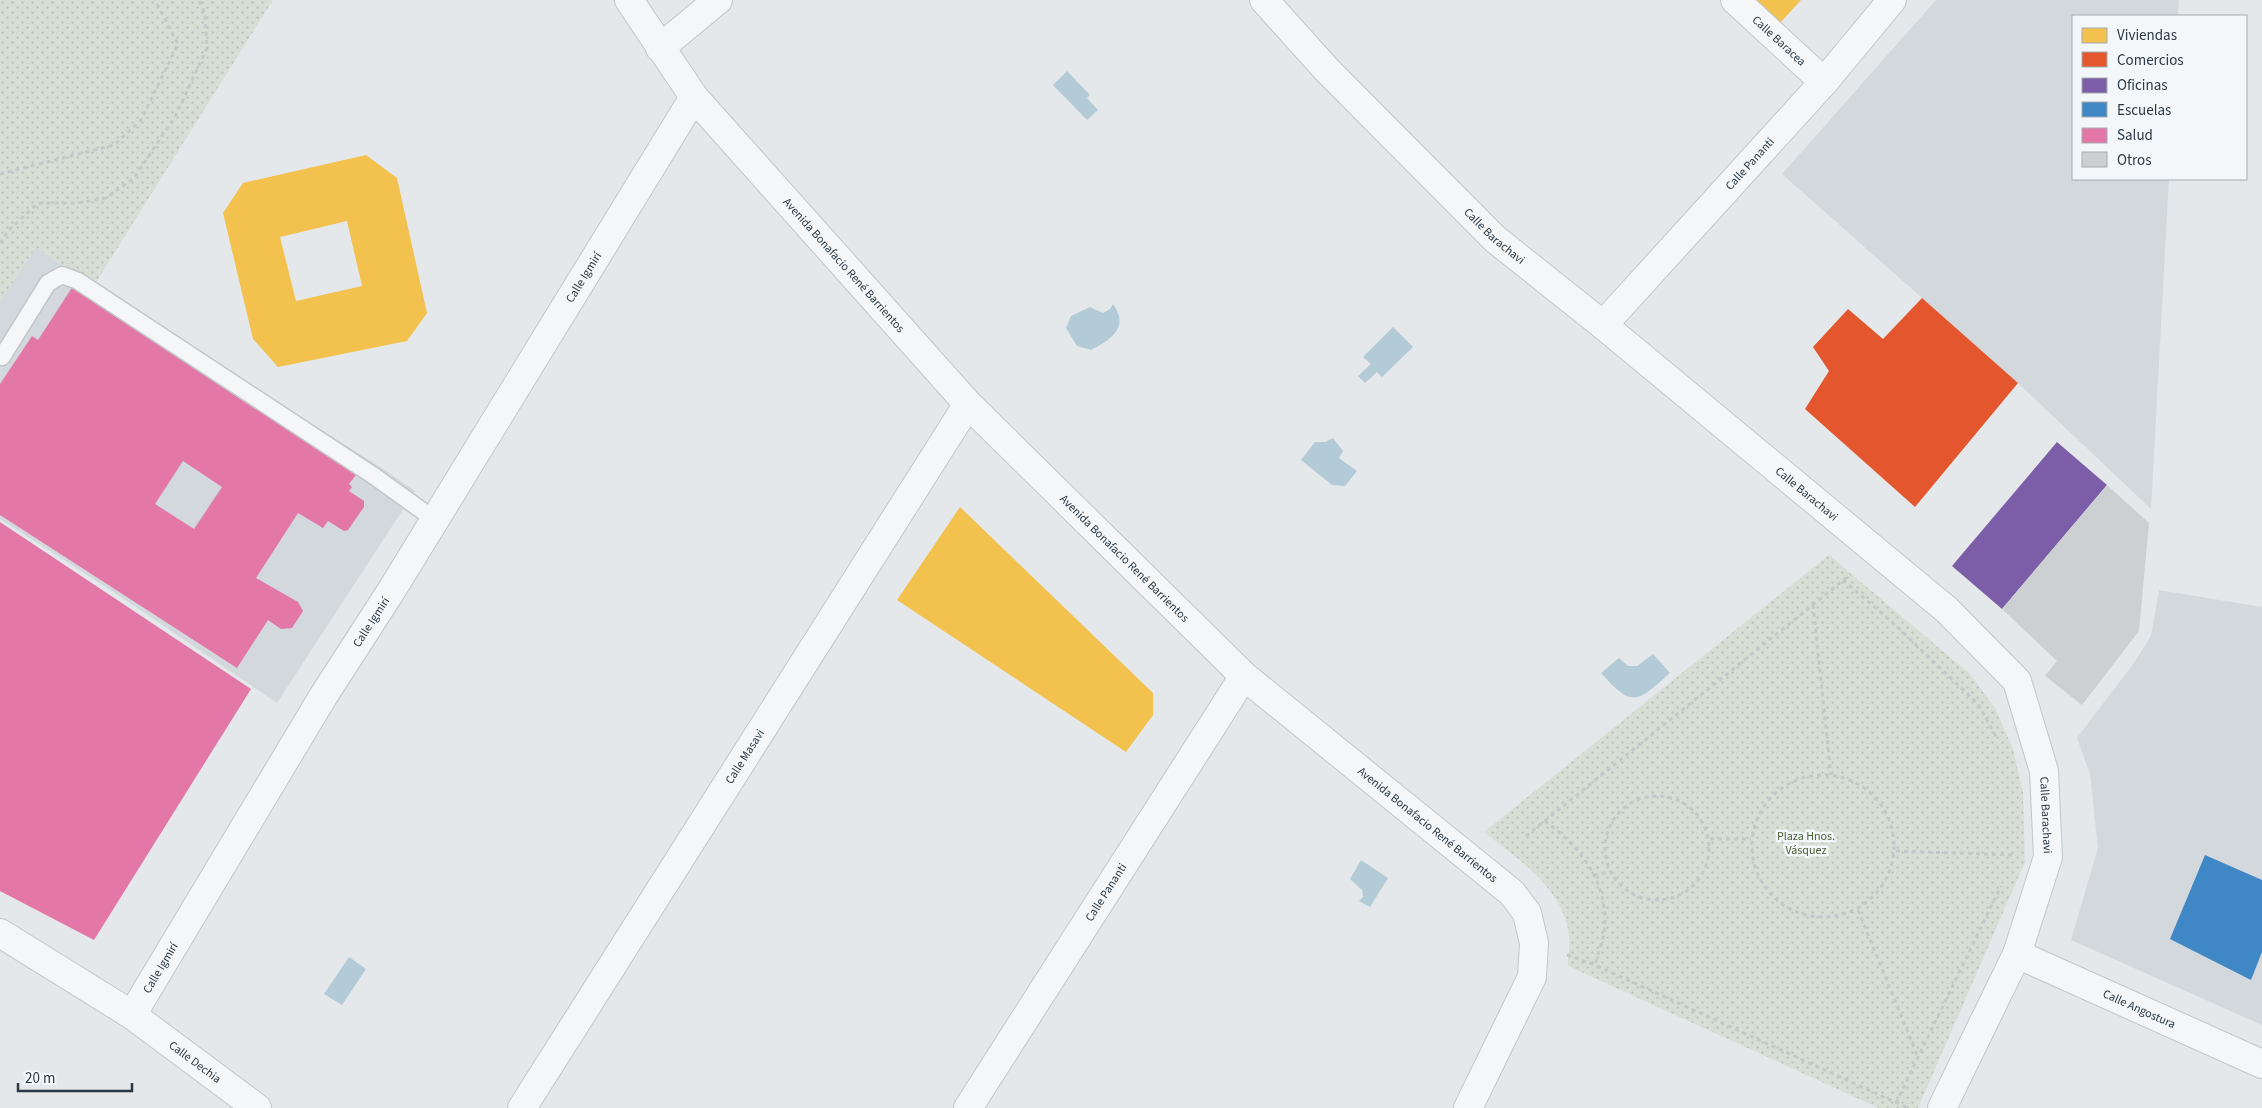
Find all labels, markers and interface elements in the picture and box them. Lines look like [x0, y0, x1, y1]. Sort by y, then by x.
street label: Calle Baracea [1748, 12, 1809, 70]
legend [2072, 15, 2247, 180]
text: Viviendas [2117, 25, 2177, 46]
text: Comercios [2117, 50, 2184, 71]
text: Oficinas [2117, 75, 2168, 96]
text: Escuelas [2117, 100, 2171, 121]
text: Salud [2117, 125, 2153, 146]
street label: Calle Pananti [1722, 134, 1779, 194]
text: Otros [2117, 150, 2151, 171]
street label: Avenida Bonafacio René Barrientos [779, 194, 908, 337]
street label: Calle Barachavi [1460, 204, 1528, 269]
street label: Calle Igmirí [562, 248, 607, 306]
street label: Calle Barachavi [1771, 463, 1841, 525]
street label: Avenida Bonafacio René Barrientos [1056, 491, 1193, 626]
street label: Calle Igmirí [349, 593, 395, 651]
street label: Calle Masavi [721, 726, 769, 788]
street label: Avenida Bonafacio René Barrientos [1354, 763, 1501, 887]
street label: Calle Barachavi [2035, 776, 2056, 854]
park label: Plaza Hnos. Vásquez [1777, 828, 1835, 859]
street label: Calle Pananti [1081, 860, 1131, 925]
street label: Calle Igmirí [139, 939, 183, 997]
street label: Calle Angostura [2100, 986, 2178, 1033]
street label: Calle Dechia [165, 1037, 225, 1088]
scale bar [18, 1060, 131, 1092]
text: 20 m [25, 1068, 55, 1089]

